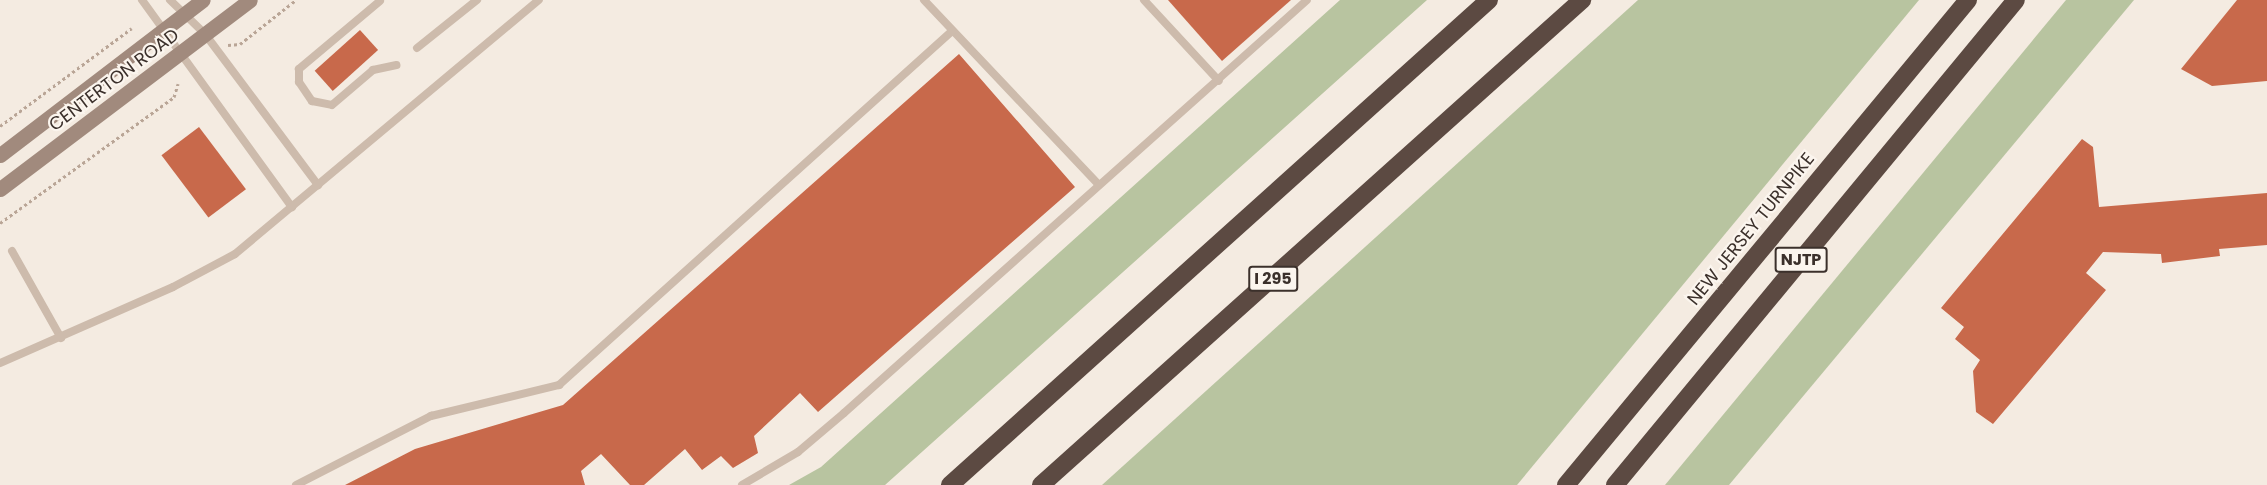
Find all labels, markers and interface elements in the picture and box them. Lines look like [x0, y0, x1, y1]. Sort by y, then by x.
street label: CENTERTON ROAD [45, 24, 183, 136]
street label: NEW JERSEY TURNPIKE [1683, 149, 1819, 309]
road number: NJTP [1774, 247, 1828, 273]
road number: I 295 [1248, 266, 1298, 292]

